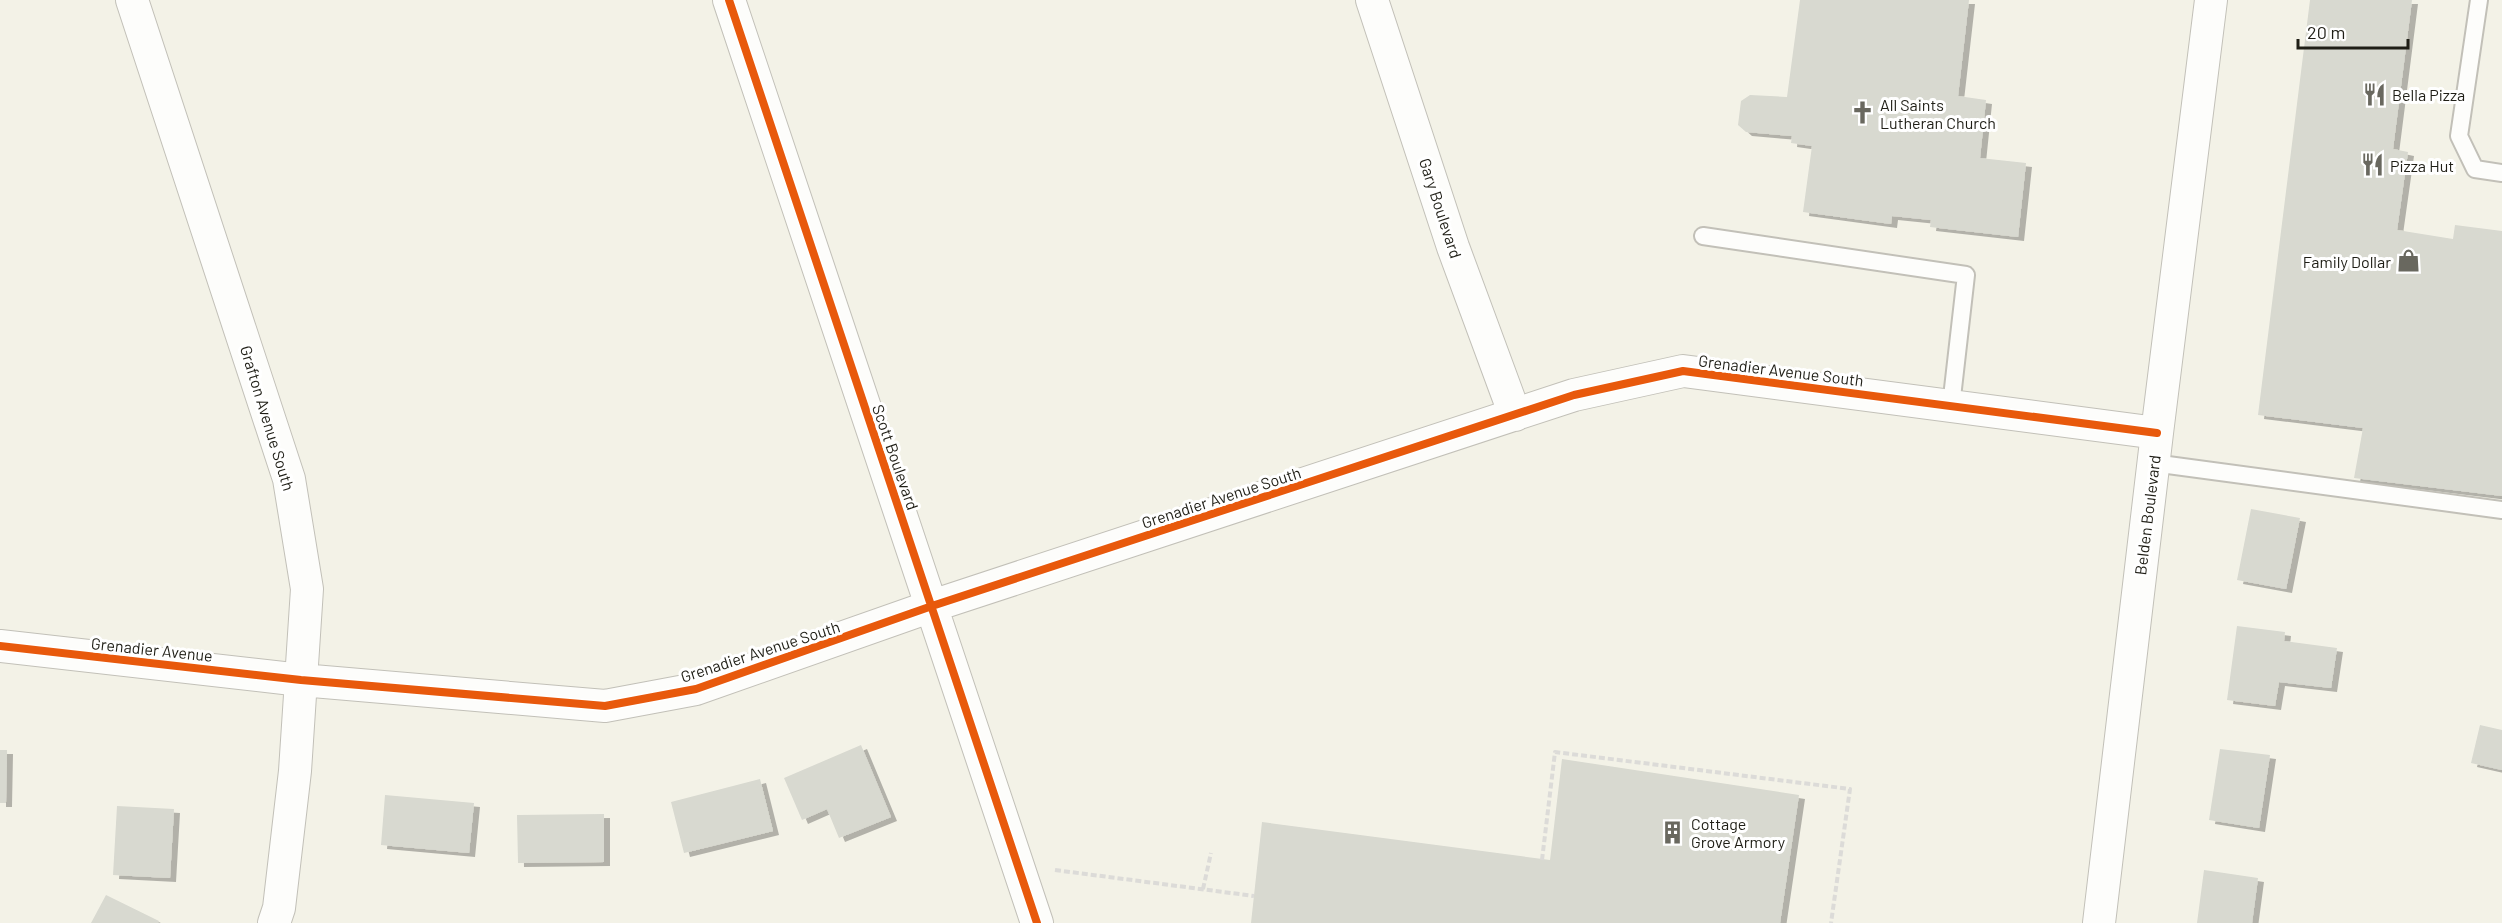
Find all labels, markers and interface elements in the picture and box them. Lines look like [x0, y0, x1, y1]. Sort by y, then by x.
scale bar [2298, 12, 2408, 50]
text: 20 m [2307, 21, 2345, 43]
restaurant icon: Bella Pizza [2361, 81, 2387, 107]
place label: Bella Pizza [2392, 85, 2465, 104]
place label: All Saints Lutheran Church [1880, 95, 1996, 132]
church icon: All Saints Lutheran Church [1849, 100, 1875, 126]
restaurant icon: Pizza Hut [2359, 152, 2385, 178]
street label: Gary Boulevard [1416, 156, 1466, 260]
place label: Pizza Hut [2390, 156, 2454, 175]
shop icon: Family Dollar [2396, 248, 2422, 274]
place label: Family Dollar [2303, 252, 2391, 271]
street label: Grafton Avenue South [237, 343, 299, 493]
street label: Grenadier Avenue South [1697, 350, 1865, 390]
street label: Scott Boulevard [869, 402, 923, 512]
street label: Belden Boulevard [2130, 454, 2164, 576]
street label: Grenadier Avenue South [1139, 462, 1303, 532]
street label: Grenadier Avenue South [678, 616, 842, 686]
street label: Grenadier Avenue [90, 633, 214, 665]
place label: Cottage Grove Armory [1691, 814, 1786, 851]
building icon: Cottage Grove Armory [1660, 819, 1686, 845]

